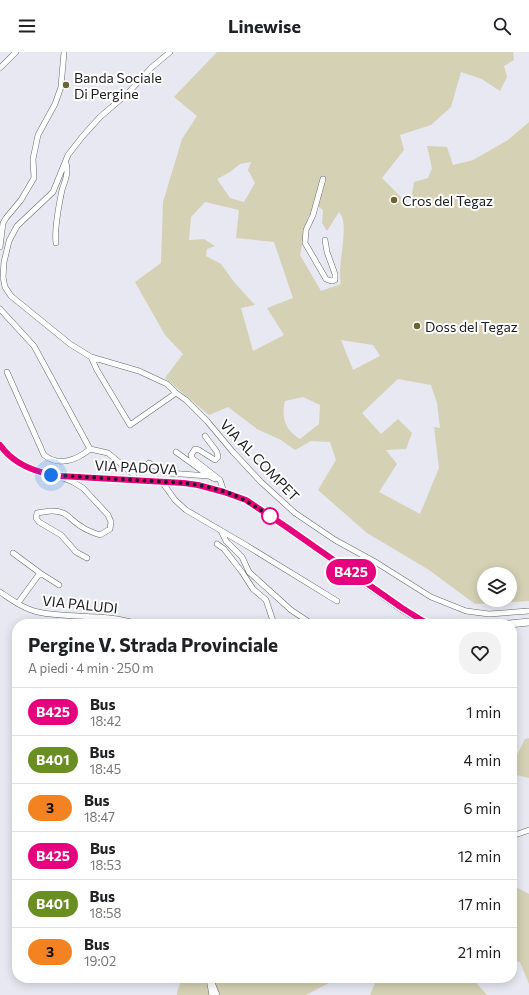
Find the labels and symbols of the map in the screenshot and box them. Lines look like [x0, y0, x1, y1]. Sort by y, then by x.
place label: Banda Sociale Di Pergine [74, 69, 162, 102]
marker: Banda Sociale Di Pergine [61, 80, 71, 90]
place label: Cros del Tegaz [402, 192, 493, 209]
marker: Cros del Tegaz [389, 195, 399, 205]
place label: Doss del Tegaz [425, 318, 518, 335]
marker: Doss del Tegaz [412, 321, 422, 331]
street label: VIA AL COMPET [217, 416, 303, 504]
street label: VIA PADOVA [94, 456, 178, 478]
your location [41, 465, 61, 485]
unlabelled marker [261, 507, 279, 525]
line badge: B425 [323, 559, 379, 585]
street label: VIA PALUDI [41, 592, 119, 616]

